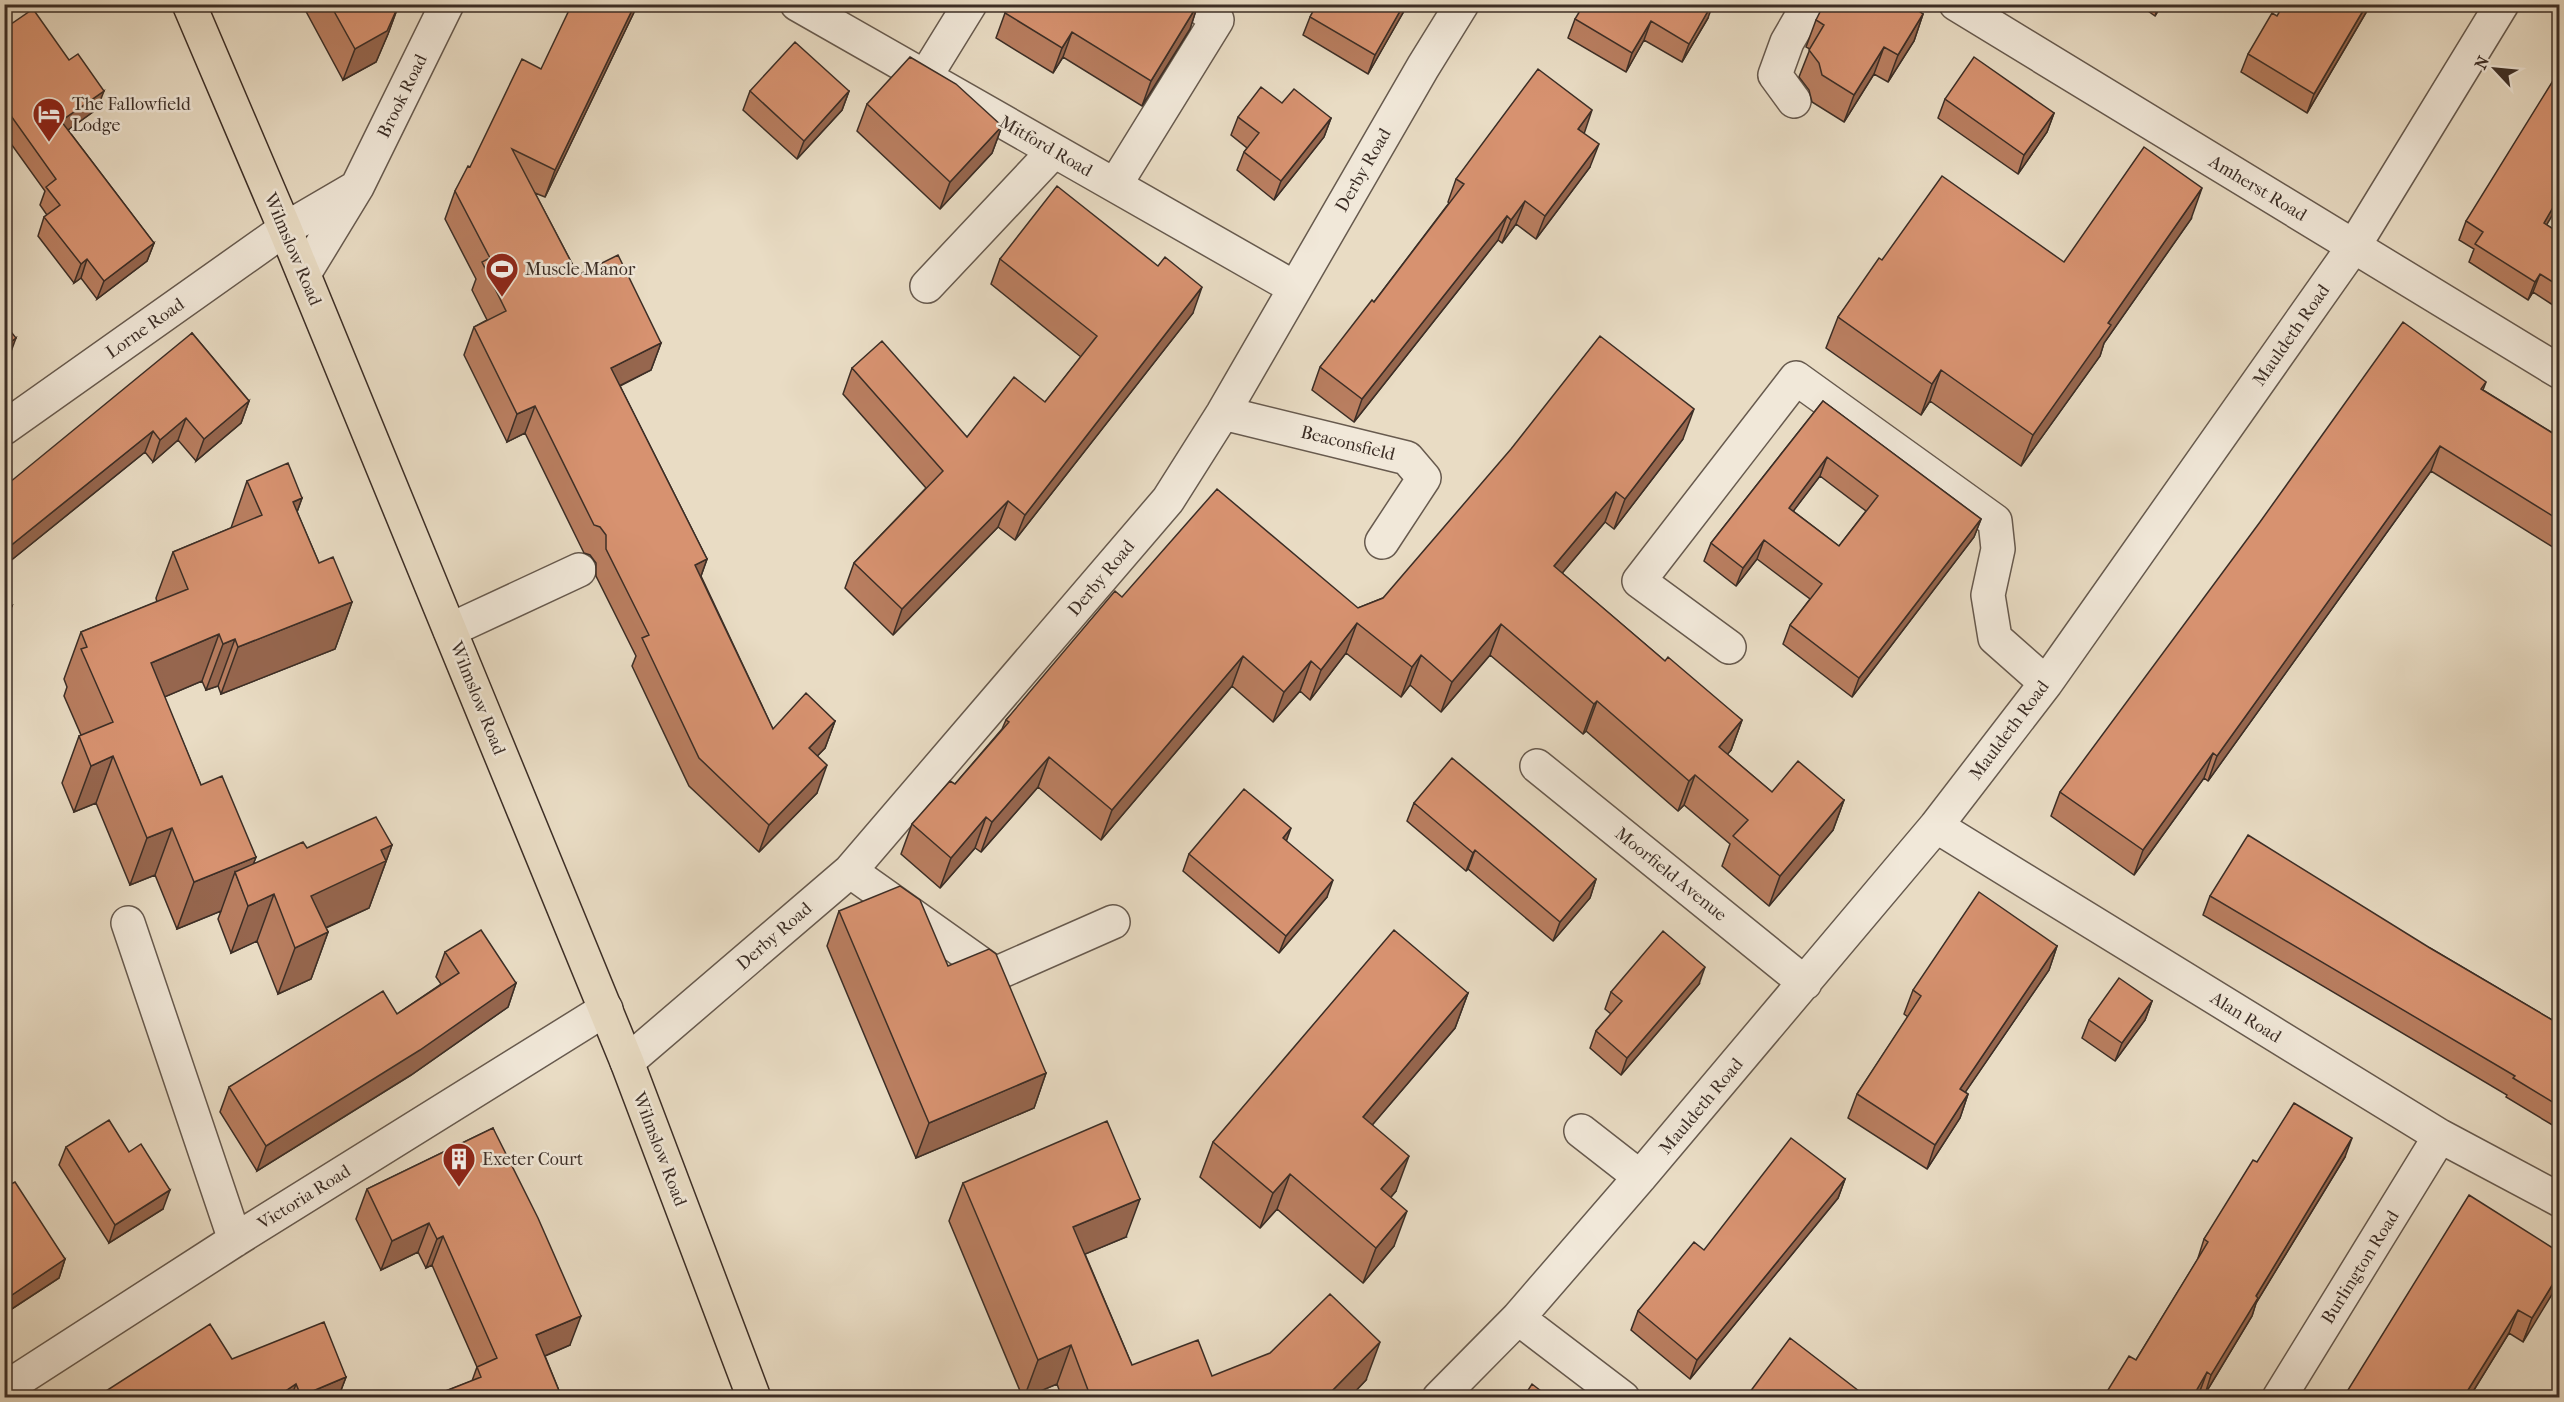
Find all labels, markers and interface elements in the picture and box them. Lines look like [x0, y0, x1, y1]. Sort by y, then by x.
north arrow [2465, 39, 2525, 99]
street label: Brook Road [373, 51, 432, 142]
text: N [2471, 52, 2494, 72]
place label: The Fallowfield Lodge [72, 94, 191, 136]
hotel icon: The Fallowfield Lodge [31, 96, 67, 143]
street label: Mitford Road [996, 111, 1096, 182]
street label: Derby Road [1331, 125, 1396, 216]
street label: Amherst Road [2204, 151, 2311, 226]
street label: Wilmslow Road [259, 189, 326, 309]
sports icon: Muscle Manor [484, 251, 520, 298]
place label: Muscle Manor [525, 259, 636, 280]
street label: Mauldeth Road [2249, 280, 2334, 390]
street label: Lorne Road [102, 294, 189, 363]
street label: Beaconsfield [1299, 422, 1397, 465]
street label: Derby Road [1064, 536, 1139, 621]
street label: Wilmslow Road [445, 638, 510, 758]
street label: Mauldeth Road [1965, 676, 2054, 784]
street label: Moorfield Avenue [1611, 823, 1731, 926]
street label: Derby Road [732, 898, 816, 975]
street label: Alan Road [2206, 987, 2285, 1047]
street label: Mauldeth Road [1655, 1054, 1748, 1159]
street label: Wilmslow Road [628, 1088, 691, 1209]
building icon: Exeter Court [441, 1141, 477, 1188]
place label: Exeter Court [482, 1149, 584, 1170]
street label: Victoria Road [253, 1160, 355, 1235]
street label: Burlington Road [2317, 1206, 2404, 1328]

